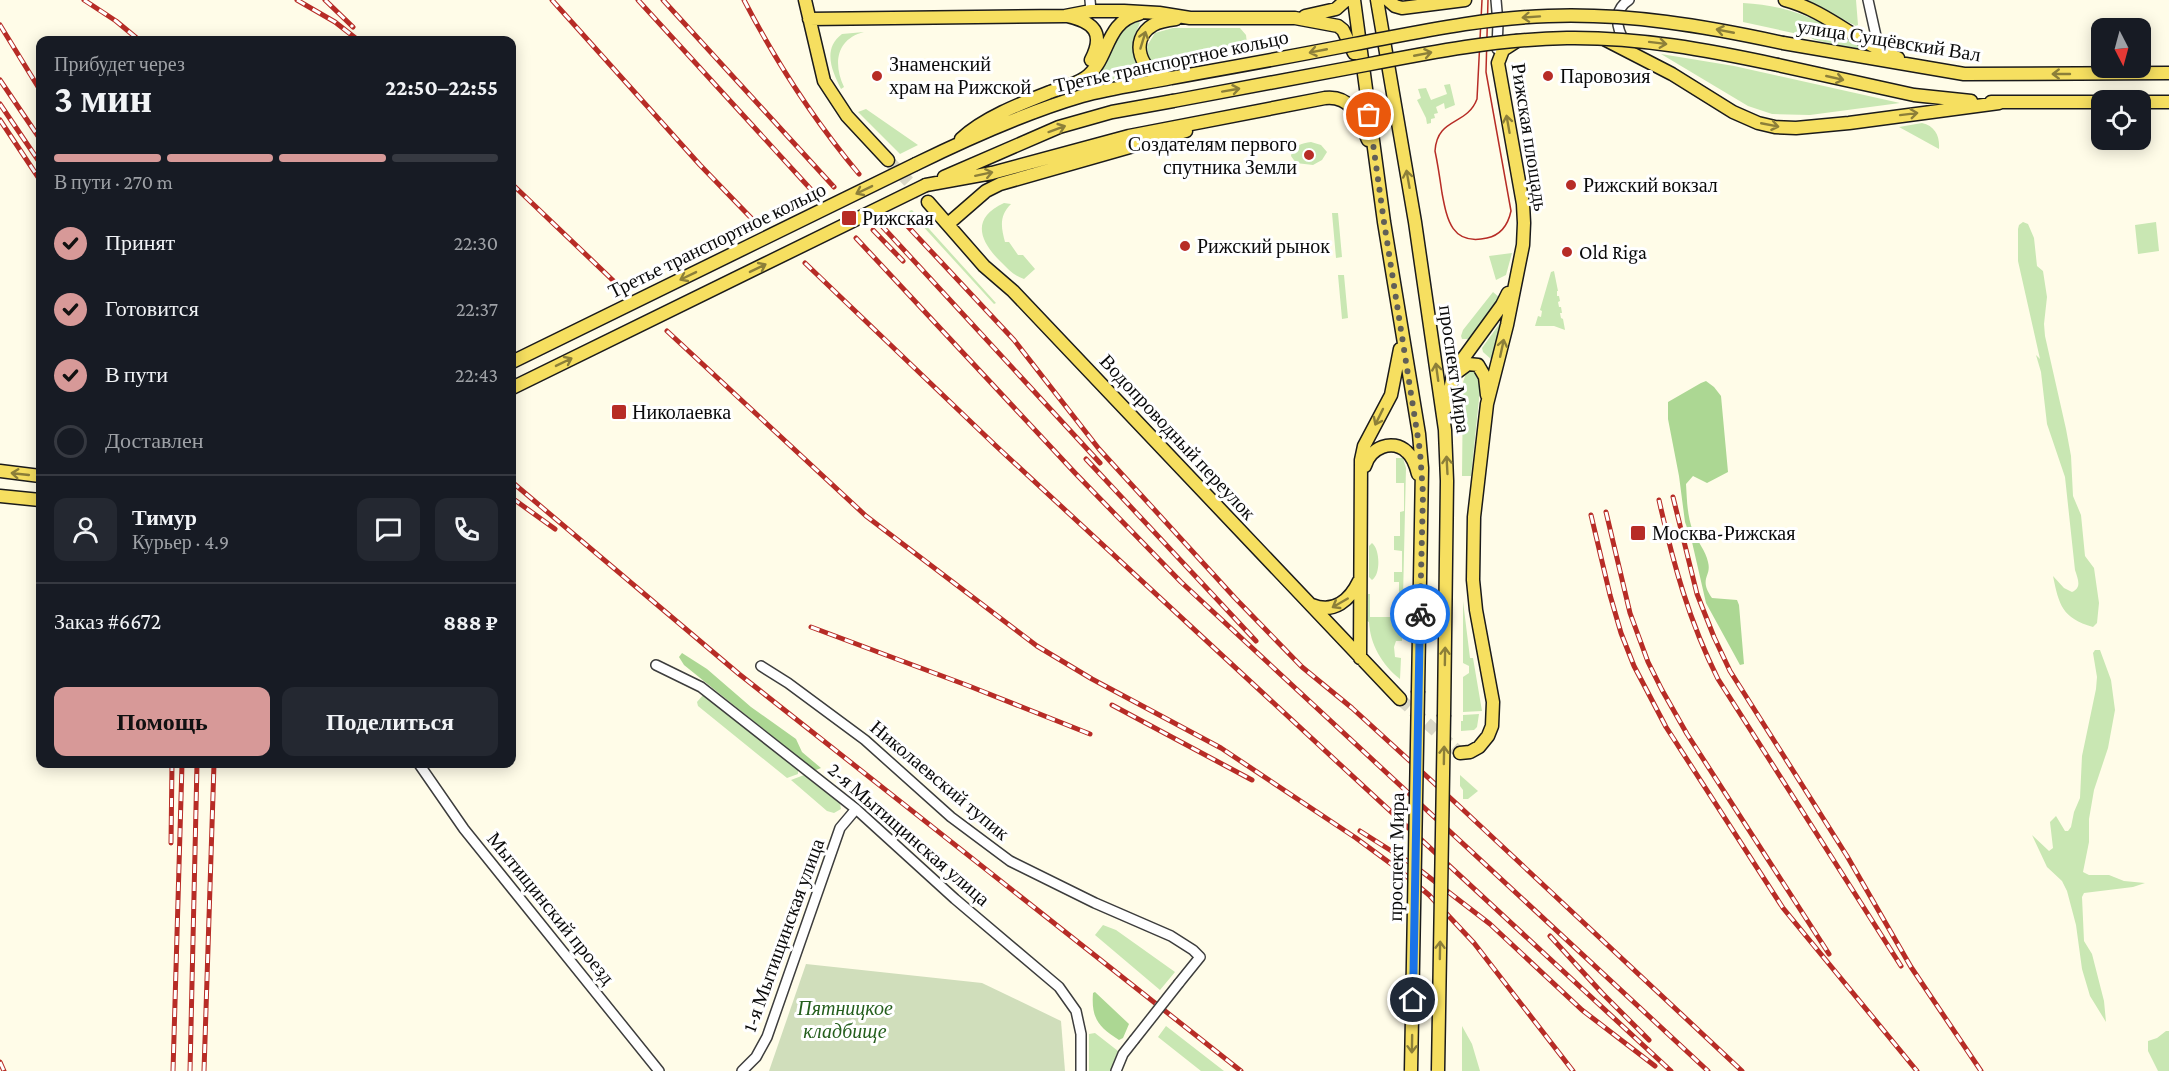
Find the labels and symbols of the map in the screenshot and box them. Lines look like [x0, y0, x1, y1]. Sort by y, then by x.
one-way arrow [1522, 11, 1542, 22]
street label: улица Сущёвский Вал [1795, 15, 1982, 66]
north arrow [2091, 18, 2151, 78]
street label: Третье транспортное кольцо [1052, 25, 1291, 98]
one-way arrow [1716, 25, 1736, 36]
one-way arrow [1138, 31, 1149, 50]
one-way arrow [1648, 37, 1668, 48]
one-way arrow [1309, 46, 1329, 57]
one-way arrow [1412, 48, 1432, 59]
place label: Знаменский храм на Рижской [889, 53, 1031, 99]
street label: Рижская площадь [1506, 61, 1553, 213]
place label: Паровозия [1560, 65, 1650, 88]
one-way arrow [2052, 68, 2072, 80]
marker: Знаменский храм на Рижской [870, 69, 884, 83]
marker: Паровозия [1541, 69, 1555, 83]
one-way arrow [1825, 72, 1844, 84]
one-way arrow [1221, 84, 1240, 95]
pin [1343, 89, 1394, 140]
one-way arrow [1898, 109, 1918, 120]
one-way arrow [1503, 115, 1514, 134]
one-way arrow [1760, 120, 1780, 131]
one-way arrow [1047, 122, 1066, 133]
place label: Создателям первого спутника Земли [1128, 133, 1297, 179]
marker: Создателям первого спутника Земли [1302, 148, 1316, 162]
one-way arrow [974, 168, 993, 180]
one-way arrow [1402, 170, 1413, 190]
place label: Рижский вокзал [1583, 174, 1718, 196]
street label: Третье транспортное кольцо [605, 178, 830, 303]
marker: Рижский вокзал [1564, 178, 1578, 192]
one-way arrow [855, 184, 873, 196]
place label: Рижская [862, 207, 934, 229]
marker: Рижская [840, 209, 858, 227]
place label: Рижский рынок [1197, 235, 1330, 258]
marker: Рижский рынок [1178, 239, 1192, 253]
place label: Old Riga [1579, 241, 1647, 264]
marker: Old Riga [1560, 245, 1574, 259]
one-way arrow [749, 262, 767, 273]
one-way arrow [680, 270, 698, 282]
street label: проспект Мира [1434, 304, 1475, 435]
one-way arrow [1497, 338, 1508, 358]
street label: Водопроводный переулок [1095, 350, 1261, 525]
one-way arrow [555, 356, 573, 368]
one-way arrow [1431, 363, 1442, 383]
place label: Николаевка [632, 401, 731, 423]
marker: Николаевка [610, 403, 628, 421]
one-way arrow [1372, 408, 1384, 426]
one-way arrow [1441, 456, 1452, 475]
one-way arrow [11, 468, 31, 479]
place label: Москва-Рижская [1652, 522, 1795, 544]
marker: Москва-Рижская [1629, 524, 1647, 542]
courier [1390, 584, 1450, 644]
one-way arrow [1332, 597, 1349, 609]
one-way arrow [1439, 647, 1451, 667]
street label: Николаевский тупик [866, 716, 1014, 845]
one-way arrow [1438, 745, 1449, 765]
street label: 2-я Мытищинская улица [823, 758, 994, 911]
street label: проспект Мира [1384, 792, 1409, 922]
street label: Мытищинский проезд [482, 828, 619, 989]
street label: 1-я Мытищинская улица [738, 835, 829, 1035]
one-way arrow [1434, 940, 1446, 960]
pin [1387, 974, 1438, 1025]
park label: Пятницкое кладбище [796, 997, 893, 1043]
one-way arrow [1406, 1033, 1418, 1053]

